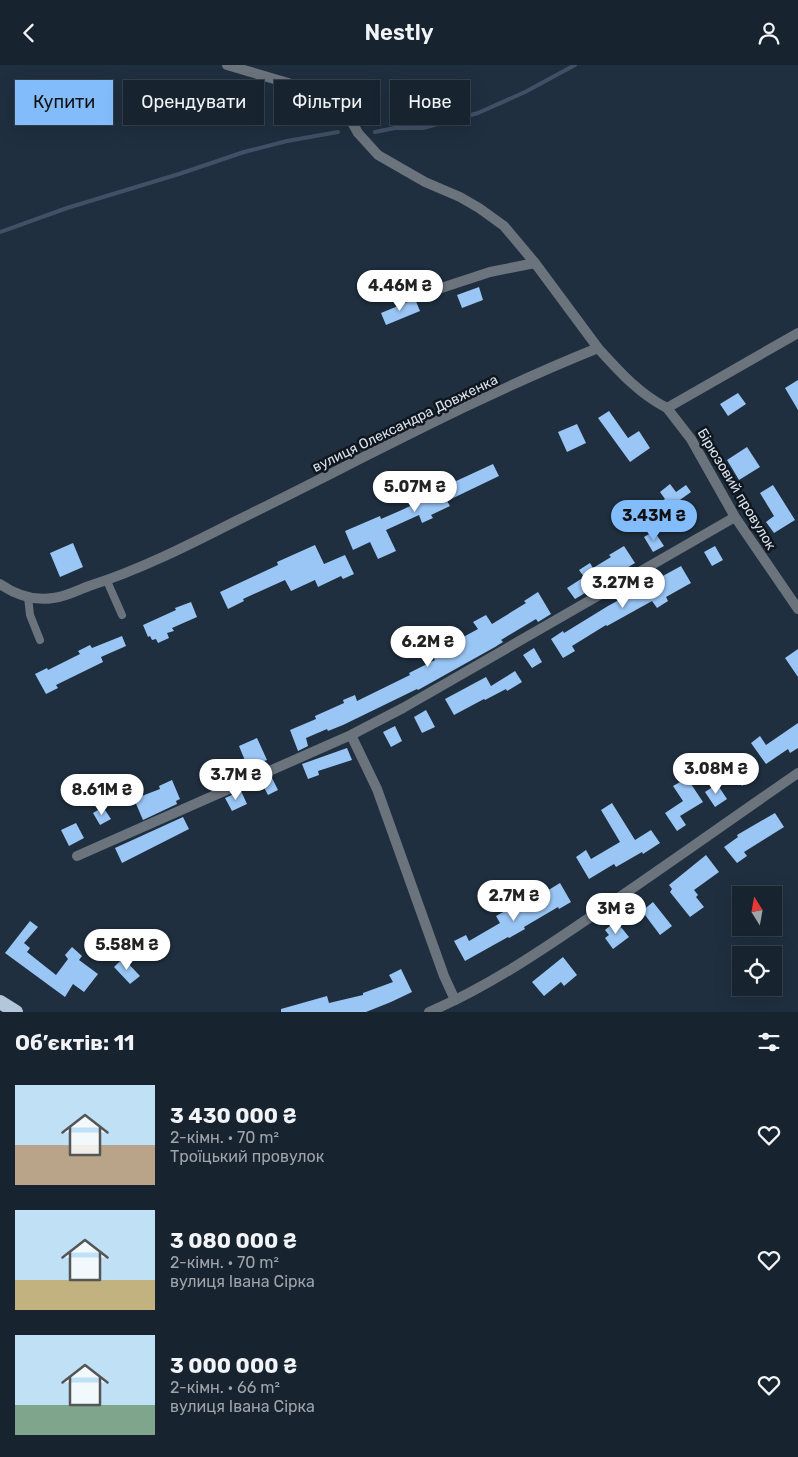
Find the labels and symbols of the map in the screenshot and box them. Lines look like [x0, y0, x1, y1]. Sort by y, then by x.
pin: 4.46M ₴ [354, 269, 446, 312]
street label: вулиця Олександра Довженка [310, 371, 501, 476]
street label: Бірюзовий провулок [694, 425, 780, 554]
pin: 5.07M ₴ [369, 471, 461, 513]
pin: 3.43M ₴ [608, 499, 700, 542]
pin: 3.27M ₴ [577, 567, 669, 609]
pin: 6.2M ₴ [387, 625, 469, 668]
pin: 3.08M ₴ [670, 753, 762, 795]
pin: 3.7M ₴ [195, 759, 277, 801]
pin: 8.61M ₴ [56, 773, 148, 816]
pin: 2.7M ₴ [473, 879, 555, 922]
north arrow [732, 886, 782, 936]
pin: 3M ₴ [586, 893, 646, 935]
pin: 5.58M ₴ [81, 929, 173, 971]

